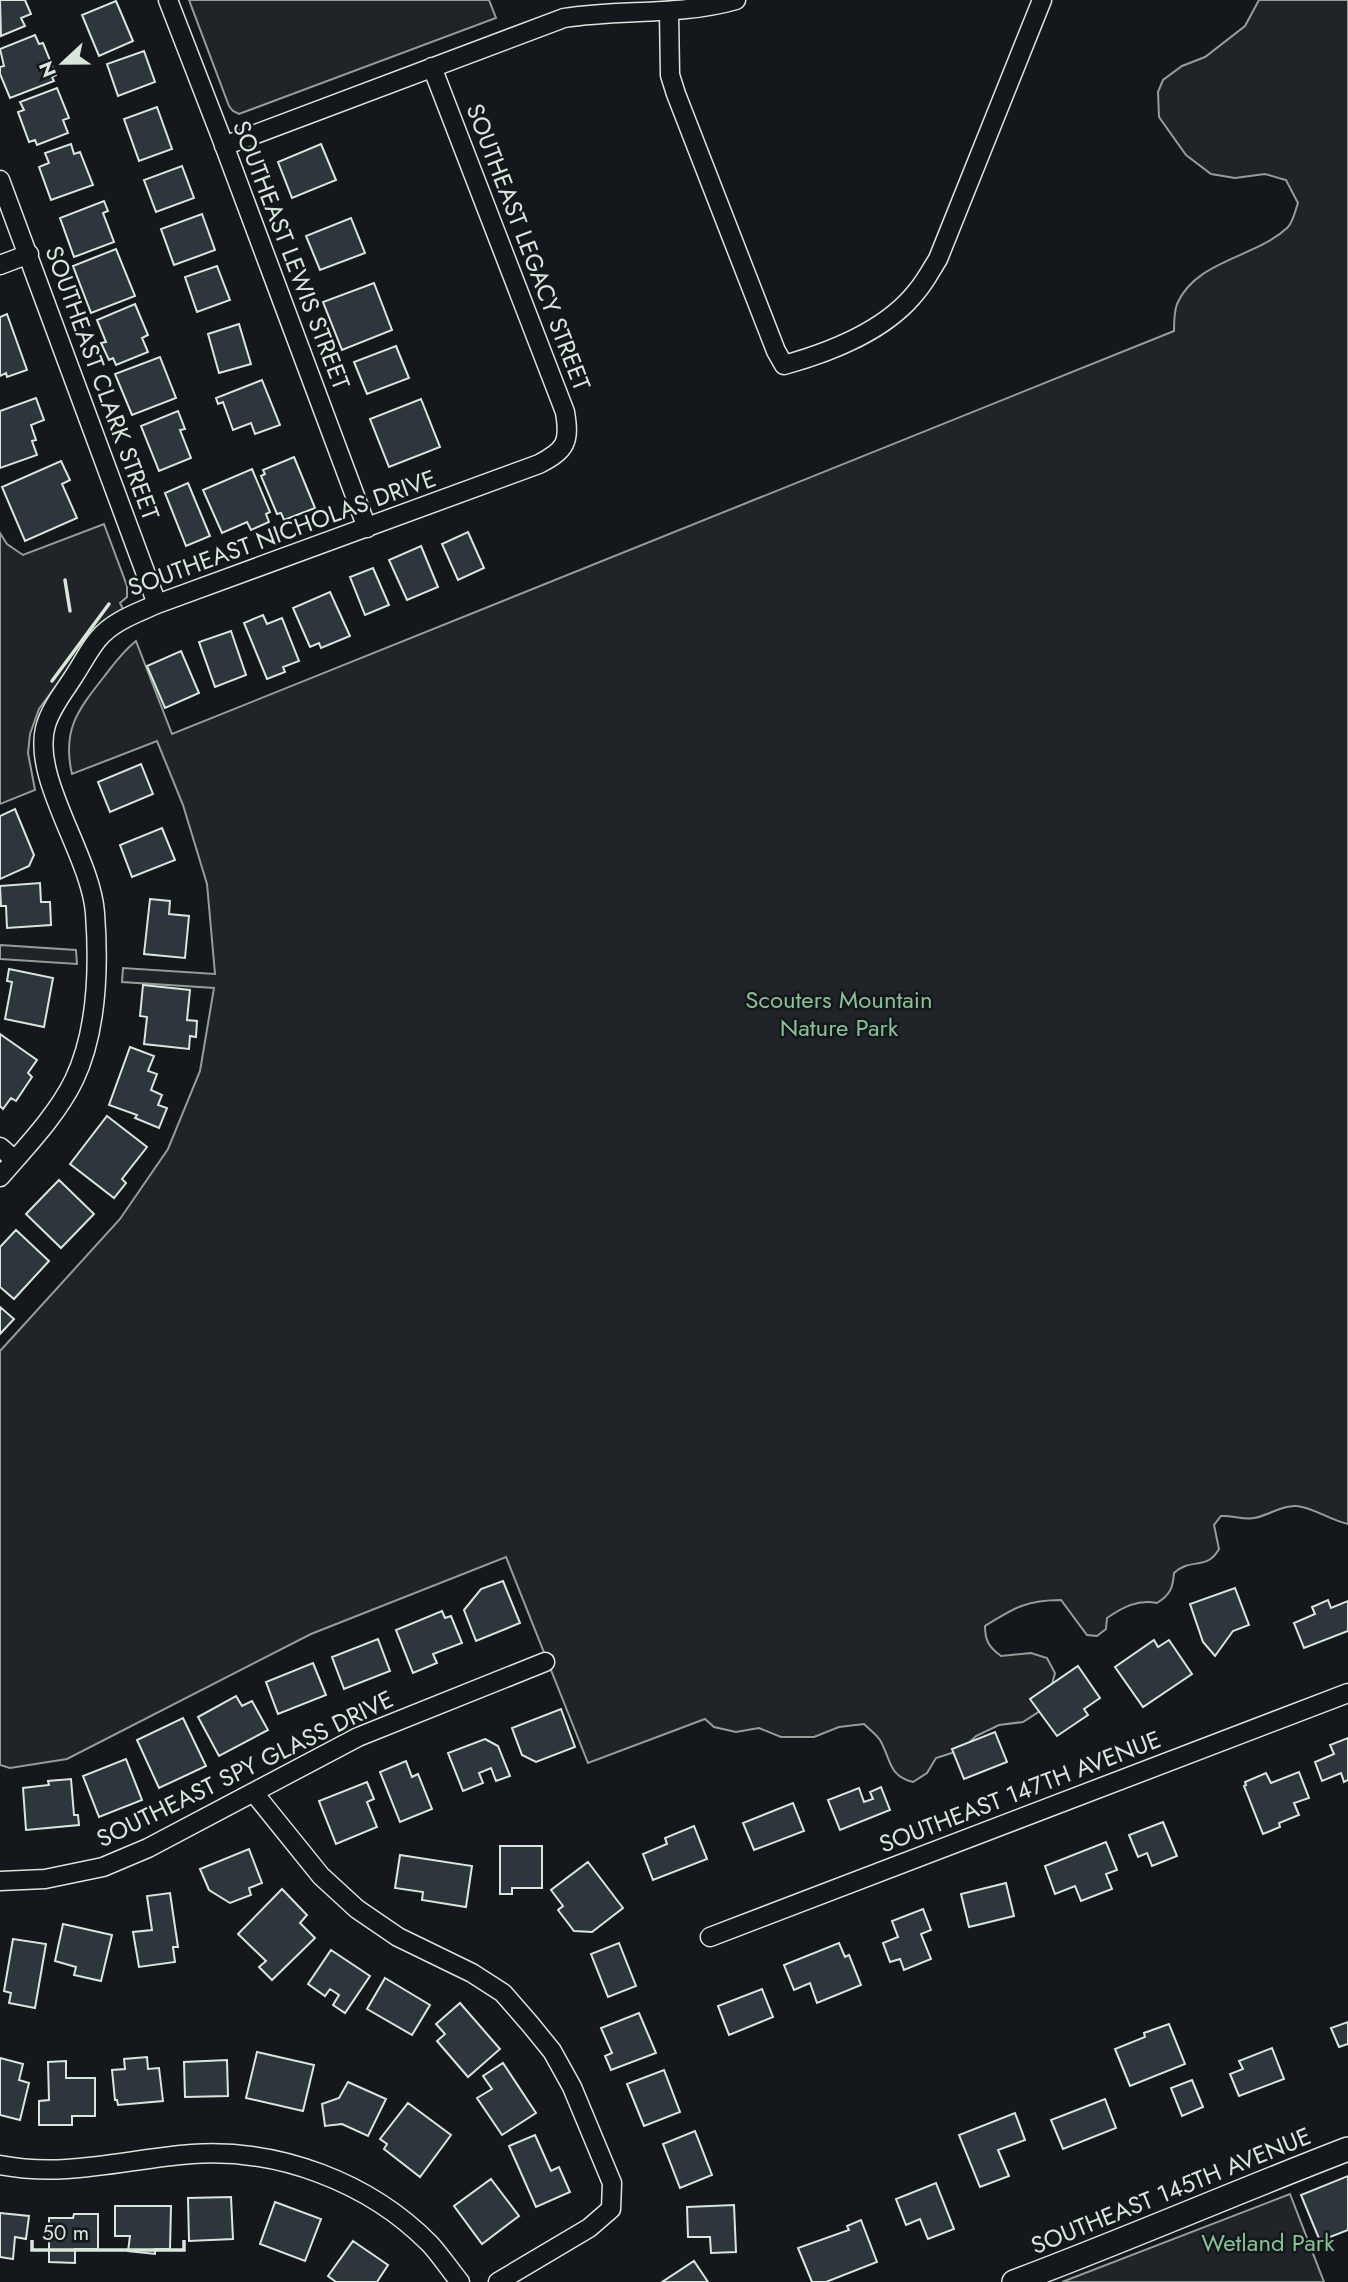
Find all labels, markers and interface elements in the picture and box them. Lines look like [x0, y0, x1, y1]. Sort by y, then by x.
north arrow [28, 28, 98, 98]
text: N [32, 57, 63, 81]
street label: SOUTHEAST LEGACY STREET [458, 98, 599, 395]
street label: SOUTHEAST LEWIS STREET [224, 115, 359, 394]
street label: SOUTHEAST CLARK STREET [37, 241, 168, 525]
street label: SOUTHEAST NICHOLAS DRIVE [123, 460, 441, 605]
park label: Scouters Mountain Nature Park [745, 982, 933, 1045]
street label: SOUTHEAST SPY GLASS DRIVE [90, 1681, 399, 1856]
street label: SOUTHEAST 147TH AVENUE [874, 1722, 1166, 1861]
street label: SOUTHEAST 145TH AVENUE [1026, 2118, 1316, 2263]
scale bar [32, 2208, 184, 2252]
text: 50 m [42, 2218, 89, 2248]
park label: Wetland Park [1201, 2225, 1335, 2260]

